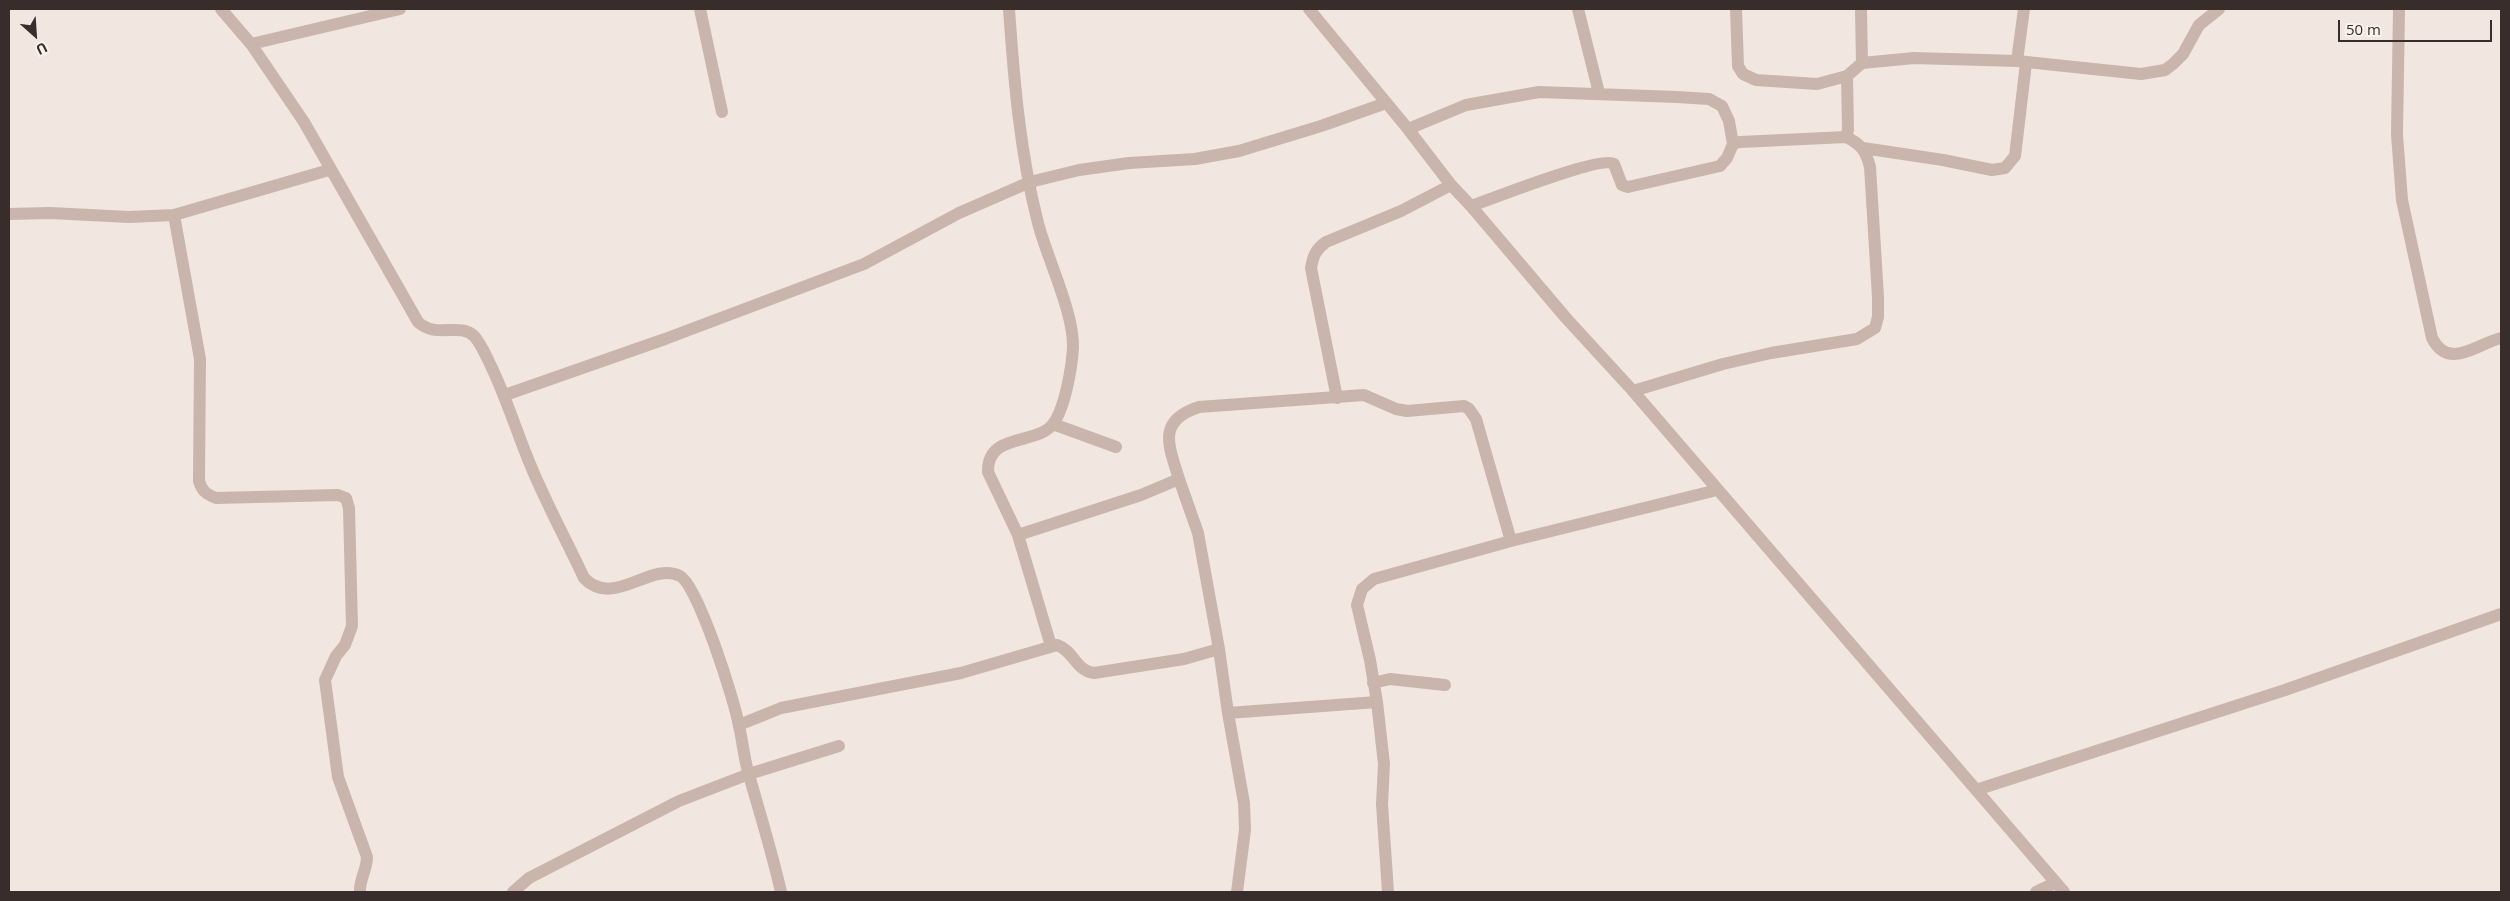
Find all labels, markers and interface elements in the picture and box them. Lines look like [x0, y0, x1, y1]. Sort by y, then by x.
north arrow [10, 10, 60, 60]
scale bar [2340, 10, 2494, 42]
text: 50 m [2346, 19, 2381, 39]
text: U [33, 38, 51, 60]

